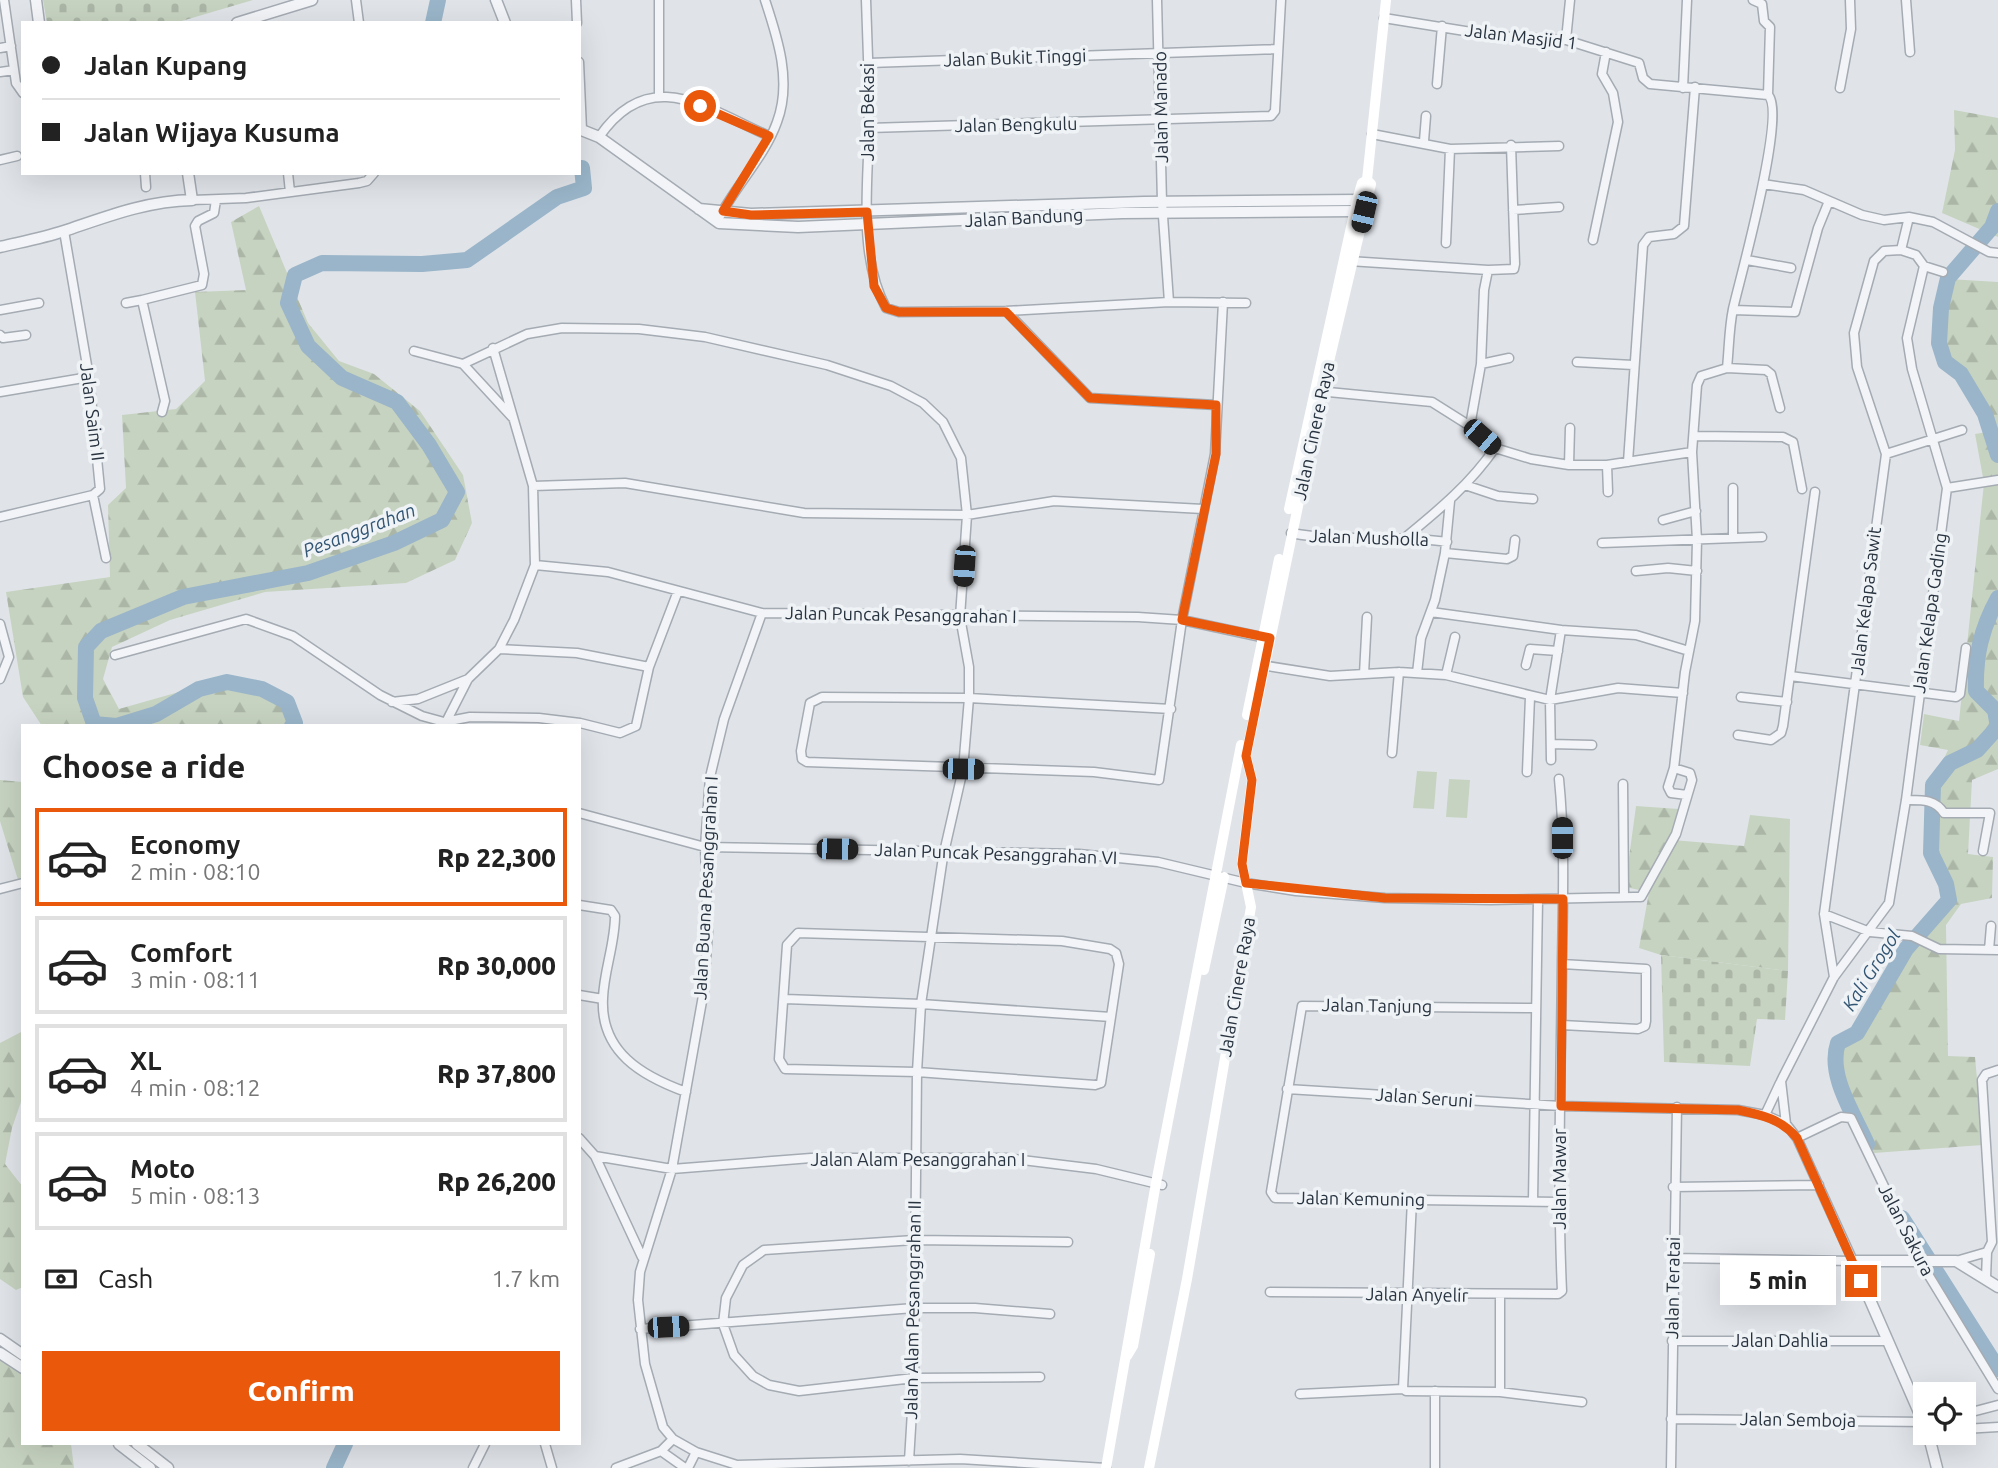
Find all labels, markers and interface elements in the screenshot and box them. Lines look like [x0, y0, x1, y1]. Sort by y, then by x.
street label: Jalan Masjid 1 [1464, 19, 1578, 53]
street label: Jalan Bukit Tinggi [943, 45, 1087, 69]
text: Jalan Kupang [84, 51, 247, 80]
street label: Jalan Manado [1149, 51, 1171, 163]
street label: Jalan Bekasi [857, 63, 877, 161]
route start [684, 90, 716, 122]
street label: Jalan Bengkulu [954, 113, 1078, 135]
text: Jalan Wijaya Kusuma [84, 118, 340, 147]
car [1350, 189, 1379, 235]
street label: Jalan Bandung [964, 204, 1084, 230]
street label: Jalan Cinere Raya [1289, 360, 1337, 502]
street label: Jalan Saim II [77, 362, 109, 462]
car [1460, 415, 1505, 459]
water label: Pesanggrahan [300, 498, 418, 562]
street label: Jalan Musholla [1309, 525, 1429, 549]
street label: Jalan Kelapa Sawit [1846, 526, 1884, 676]
street label: Jalan Kelapa Gading [1908, 531, 1950, 694]
car [953, 544, 976, 588]
street label: Jalan Puncak Pesanggrahan I [785, 602, 1017, 626]
text: Choose a ride [42, 748, 245, 784]
car [942, 758, 985, 780]
street label: Jalan Buana Pesanggrahan I [689, 776, 721, 1000]
car [1552, 817, 1573, 859]
icon: car [46, 826, 109, 889]
text: Economy [130, 830, 240, 859]
car [816, 838, 859, 860]
street label: Jalan Puncak Pesanggrahan VI [874, 839, 1118, 867]
text: Rp 22,300 [437, 843, 556, 872]
text: 2 min · 08:10 [130, 859, 261, 884]
street label: Jalan Cinere Raya [1214, 915, 1258, 1058]
water label: Kali Grogol [1837, 925, 1905, 1015]
icon: car [46, 934, 109, 997]
text: Comfort [130, 938, 233, 967]
text: Rp 30,000 [437, 951, 556, 980]
text: 3 min · 08:11 [130, 967, 261, 992]
street label: Jalan Tanjung [1322, 994, 1433, 1016]
icon: car [46, 1042, 109, 1105]
text: XL [130, 1046, 161, 1075]
text: Rp 37,800 [437, 1059, 556, 1088]
text: 4 min · 08:12 [130, 1075, 261, 1100]
street label: Jalan Seruni [1375, 1084, 1473, 1110]
street label: Jalan Mawar [1549, 1128, 1569, 1230]
street label: Jalan Alam Pesanggrahan I [811, 1149, 1025, 1169]
icon: car [46, 1150, 109, 1213]
text: Moto [130, 1154, 195, 1183]
text: Rp 26,200 [437, 1167, 556, 1196]
street label: Jalan Sakura [1875, 1180, 1939, 1279]
text: 5 min · 08:13 [130, 1183, 261, 1208]
street label: Jalan Kemuning [1297, 1187, 1425, 1209]
street label: Jalan Alam Pesanggrahan II [900, 1200, 924, 1420]
street label: Jalan Teratai [1661, 1237, 1683, 1339]
callout: 5 min [1721, 1256, 1836, 1306]
icon: cash [42, 1260, 80, 1298]
text: Cash [98, 1264, 153, 1293]
route end [1845, 1265, 1877, 1297]
text: 1.7 km [492, 1266, 560, 1291]
text: 5 min [1749, 1268, 1807, 1293]
street label: Jalan Anyelir [1365, 1283, 1469, 1305]
car [647, 1315, 690, 1339]
street label: Jalan Dahlia [1731, 1330, 1829, 1350]
button: Confirm [42, 1351, 560, 1431]
map controls [1913, 1382, 1976, 1445]
button: locate [1913, 1382, 1976, 1445]
street label: Jalan Semboja [1740, 1408, 1856, 1430]

